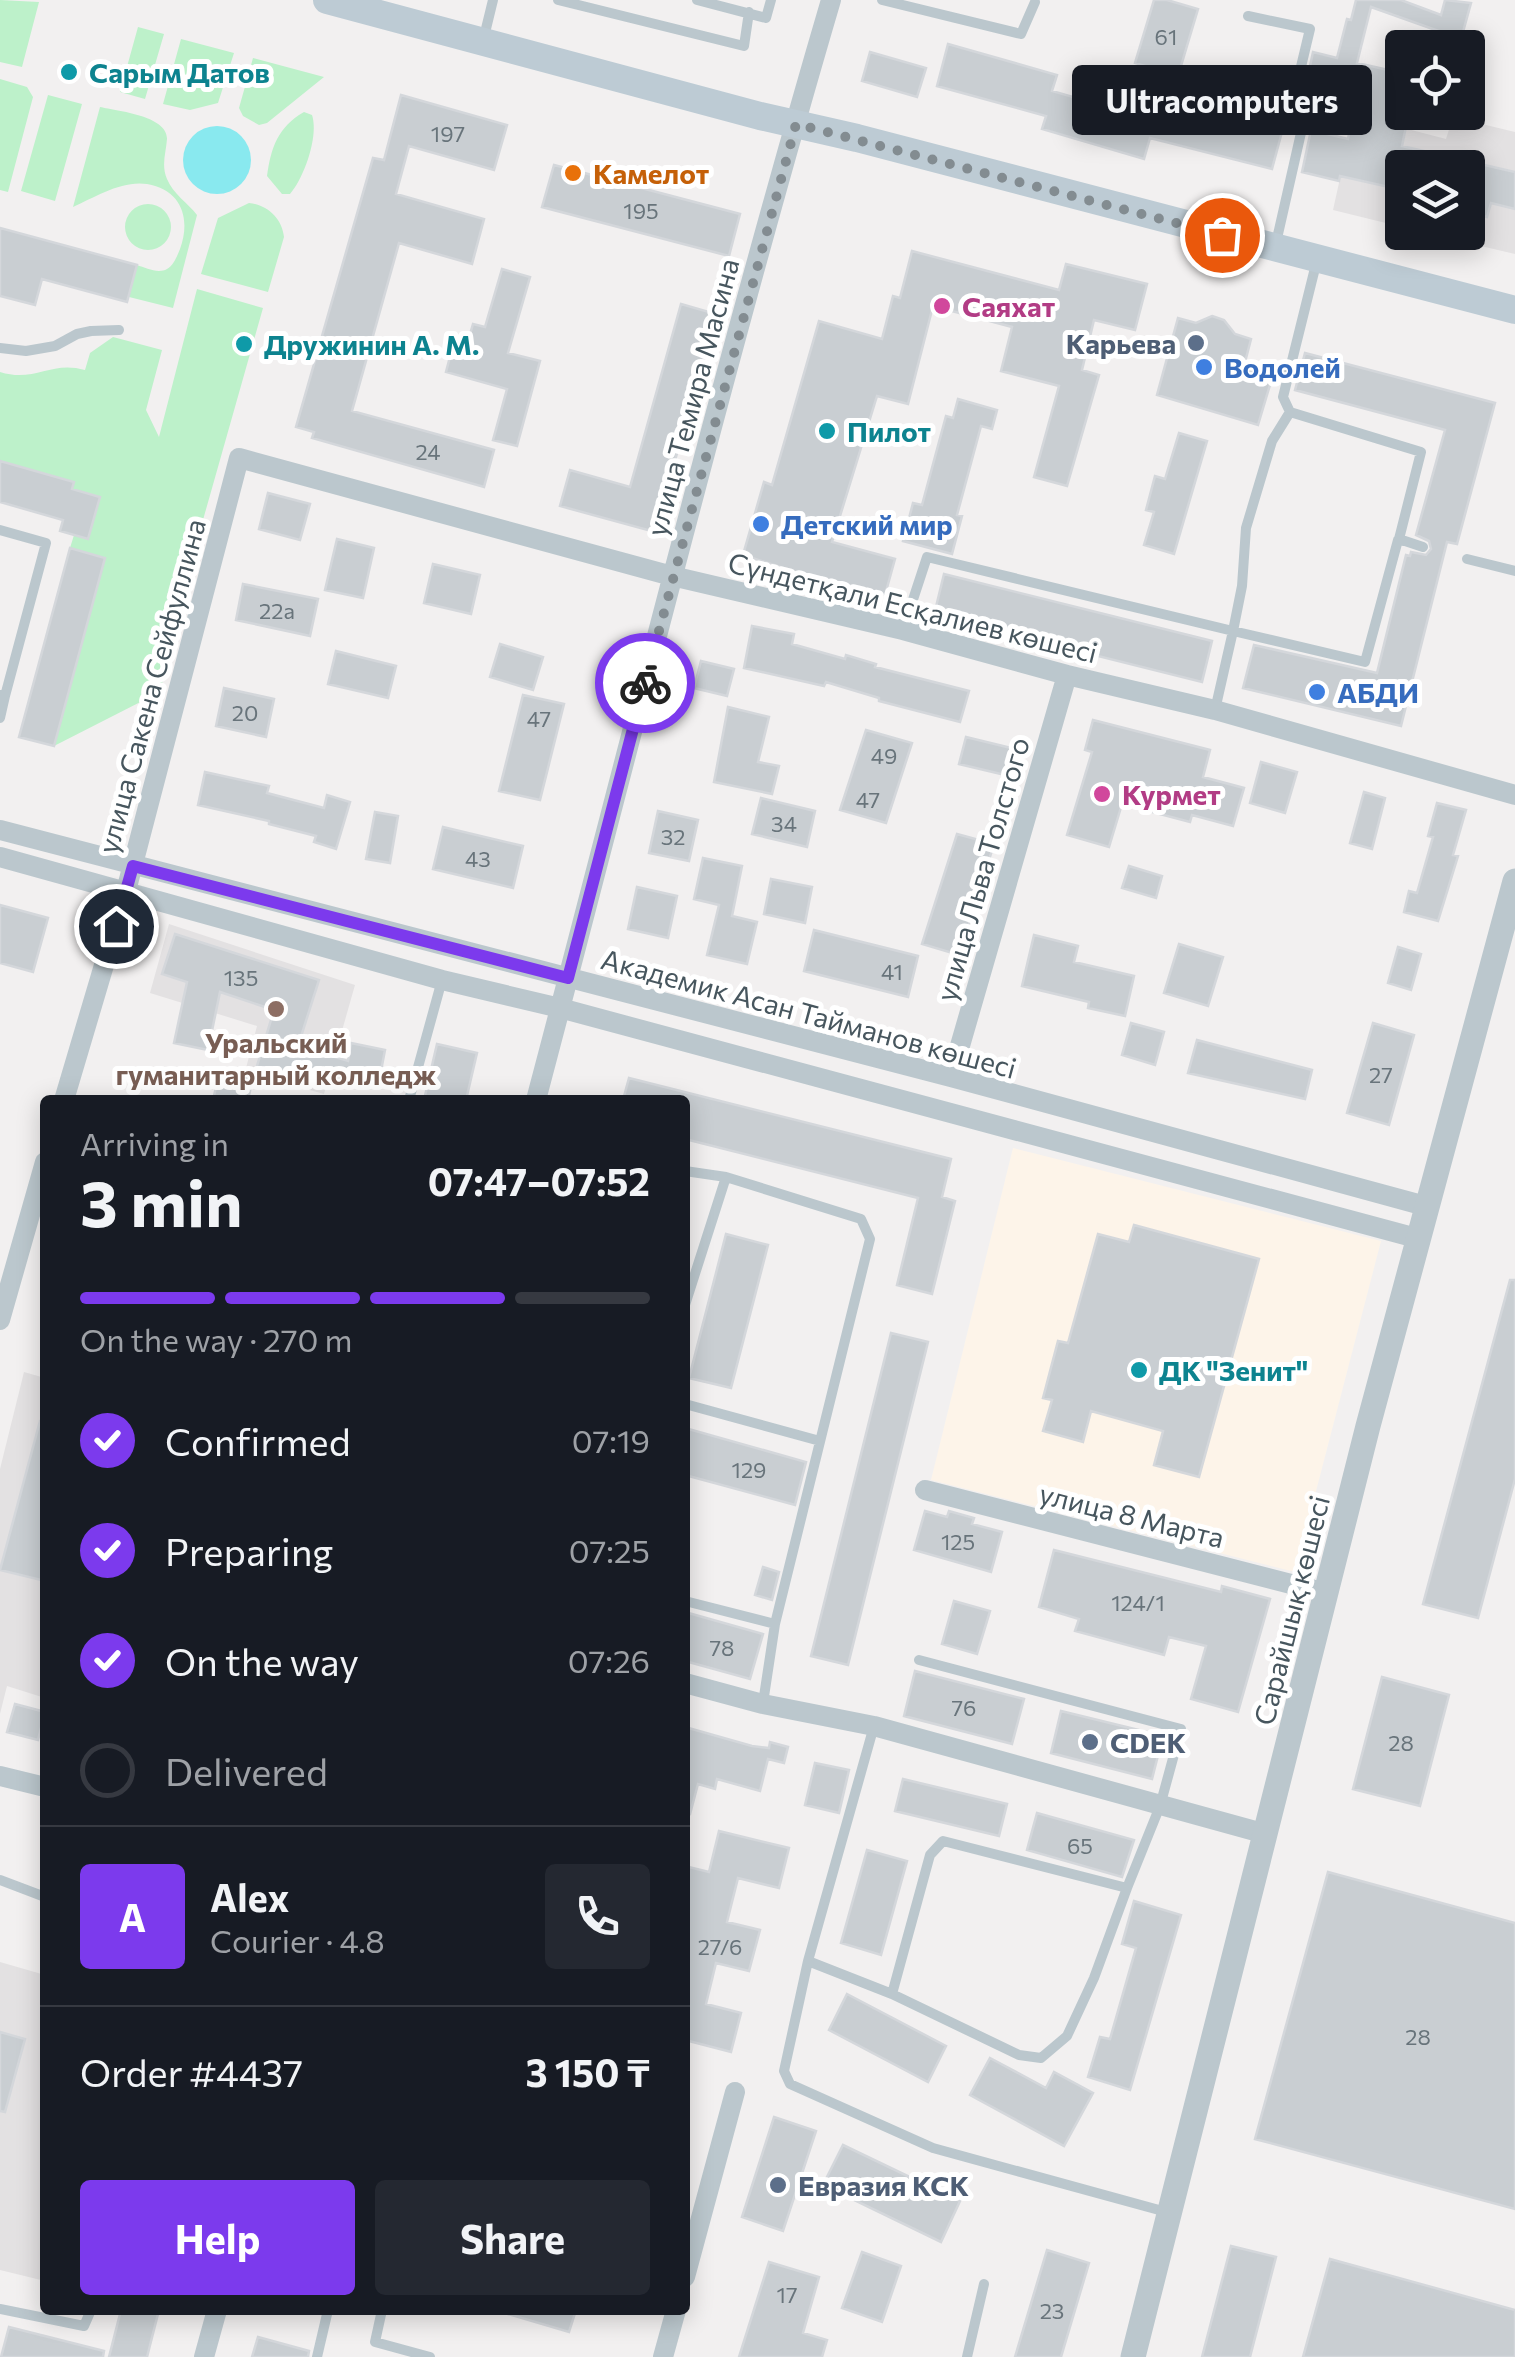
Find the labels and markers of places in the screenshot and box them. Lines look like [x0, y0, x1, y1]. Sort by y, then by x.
place label: Сарым Датов [89, 55, 270, 89]
marker: Сарым Датов [58, 61, 80, 83]
callout: Ultracomputers [1072, 65, 1372, 135]
place label: Камелот [593, 156, 709, 190]
marker: Камелот [562, 162, 584, 184]
pin [1180, 193, 1265, 278]
place label: Саяхат [962, 289, 1055, 323]
marker: Саяхат [931, 295, 953, 317]
place label: Карьева [1066, 326, 1176, 360]
place label: Дружинин А. М. [264, 327, 479, 361]
marker: Карьева [1185, 332, 1207, 354]
marker: Дружинин А. М. [233, 333, 255, 355]
place label: Водолей [1224, 350, 1341, 384]
marker: Водолей [1193, 356, 1215, 378]
place label: Пилот [847, 414, 931, 448]
marker: Пилот [816, 420, 838, 442]
place label: Детский мир [781, 507, 953, 541]
marker: Детский мир [750, 513, 772, 535]
place label: АБДИ [1337, 675, 1419, 709]
marker: АБДИ [1306, 681, 1328, 703]
place label: Курмет [1122, 777, 1221, 811]
marker: Курмет [1091, 783, 1113, 805]
pin [74, 884, 159, 969]
marker: Уральский гуманитарный колледж [265, 998, 287, 1020]
place label: Уральский гуманитарный колледж [116, 1025, 437, 1091]
place label: ДК "Зенит" [1159, 1353, 1308, 1387]
marker: ДК "Зенит" [1128, 1359, 1150, 1381]
place label: CDEK [1110, 1725, 1186, 1759]
marker: CDEK [1079, 1731, 1101, 1753]
place label: Евразия КСК [798, 2168, 969, 2202]
marker: Евразия КСК [767, 2174, 789, 2196]

